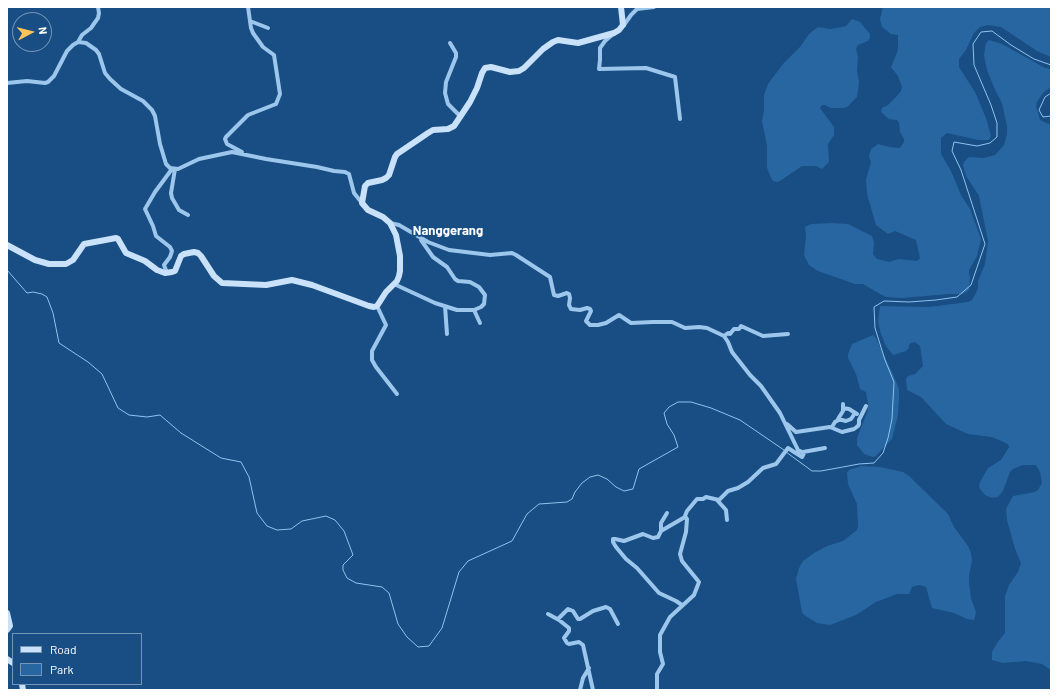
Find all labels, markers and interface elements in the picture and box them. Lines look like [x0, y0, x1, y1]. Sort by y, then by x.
north arrow [12, 12, 52, 52]
text: N [37, 26, 50, 35]
district label: Nanggerang [413, 223, 483, 239]
legend [12, 633, 142, 685]
text: Road [50, 642, 77, 656]
text: Park [50, 662, 74, 676]

